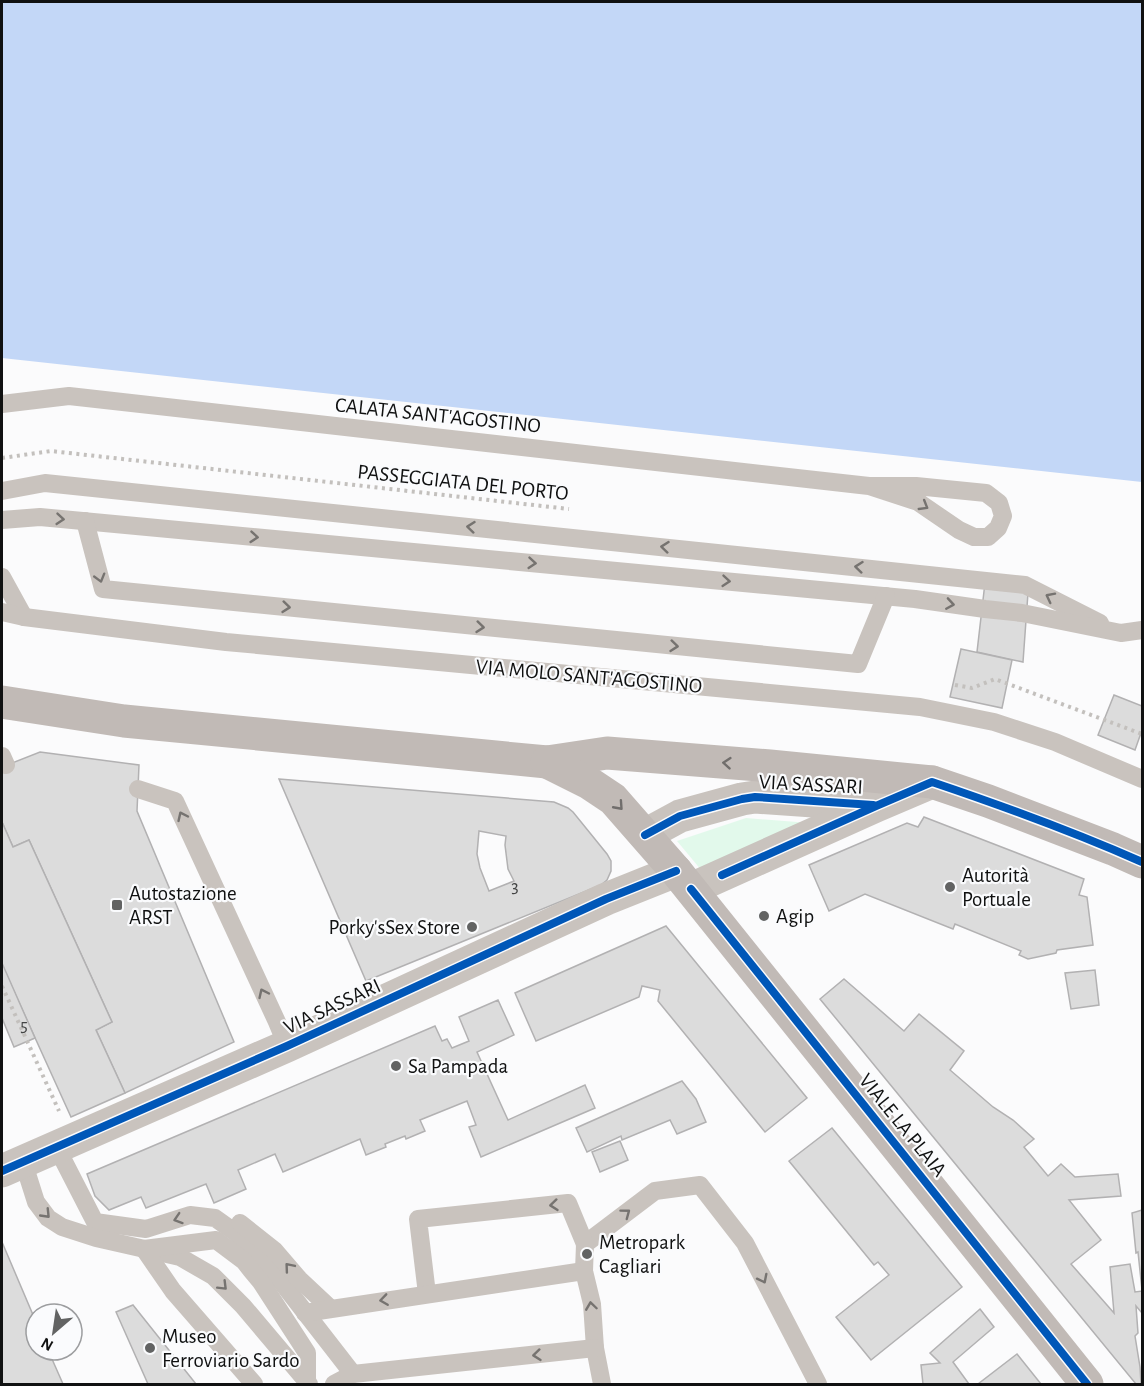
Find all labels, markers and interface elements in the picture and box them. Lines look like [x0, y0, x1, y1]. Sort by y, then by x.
street label: CALATA SANT'AGOSTINO [334, 394, 542, 437]
street label: PASSEGGIATA DEL PORTO [356, 461, 569, 504]
one-way arrow [918, 499, 928, 510]
one-way arrow [55, 512, 64, 525]
one-way arrow [466, 521, 475, 534]
one-way arrow [249, 530, 259, 543]
one-way arrow [660, 541, 669, 554]
one-way arrow [527, 556, 536, 569]
one-way arrow [854, 561, 863, 574]
one-way arrow [93, 572, 105, 583]
one-way arrow [721, 574, 730, 587]
one-way arrow [1045, 593, 1056, 604]
one-way arrow [945, 597, 955, 610]
one-way arrow [281, 600, 291, 613]
one-way arrow [475, 620, 485, 632]
one-way arrow [670, 639, 679, 652]
street label: VIA MOLO SANT'AGOSTINO [475, 656, 703, 697]
one-way arrow [723, 756, 732, 769]
street label: VIA SASSARI [758, 771, 864, 798]
one-way arrow [612, 799, 623, 810]
one-way arrow [177, 811, 189, 822]
place label: Autorità Portuale [962, 865, 1031, 910]
house number: 3 [511, 878, 519, 896]
marker: Autorità Portuale [943, 880, 957, 894]
place label: Autostazione ARST [129, 883, 237, 928]
marker: Autostazione ARST [110, 898, 124, 912]
place label: Agip [776, 906, 814, 927]
marker: Agip [757, 909, 771, 923]
place label: Porky'sSex Store [329, 917, 460, 938]
marker: Porky'sSex Store [465, 920, 479, 934]
street label: VIA SASSARI [280, 975, 384, 1038]
one-way arrow [259, 988, 271, 999]
house number: 5 [20, 1017, 28, 1035]
place label: Sa Pampada [408, 1056, 509, 1077]
marker: Sa Pampada [389, 1059, 403, 1073]
street label: VIALE LA PLAIA [855, 1070, 950, 1181]
one-way arrow [549, 1198, 558, 1211]
one-way arrow [39, 1207, 50, 1217]
one-way arrow [620, 1209, 631, 1220]
one-way arrow [173, 1212, 184, 1224]
place label: Metropark Cagliari [599, 1232, 686, 1277]
marker: Metropark Cagliari [580, 1247, 594, 1261]
one-way arrow [285, 1263, 296, 1274]
one-way arrow [756, 1273, 768, 1284]
one-way arrow [216, 1279, 226, 1290]
one-way arrow [380, 1294, 389, 1306]
one-way arrow [586, 1301, 598, 1311]
north arrow [24, 1302, 84, 1362]
place label: Museo Ferroviario Sardo [162, 1326, 300, 1371]
text: N [38, 1335, 56, 1354]
marker: Museo Ferroviario Sardo [143, 1341, 157, 1355]
one-way arrow [532, 1348, 541, 1360]

